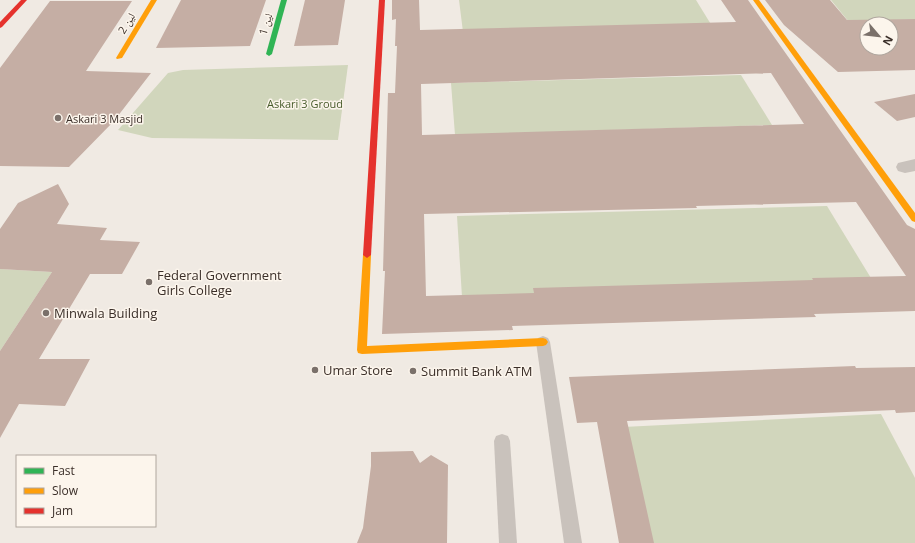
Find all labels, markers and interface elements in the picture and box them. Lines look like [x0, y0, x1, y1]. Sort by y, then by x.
street label: لین 2 [114, 10, 138, 36]
street label: لین 1 [255, 11, 275, 37]
north arrow [859, 16, 899, 56]
text: N [880, 33, 897, 48]
park label: Askari 3 Groud [267, 96, 343, 111]
place label: Askari 3 Masjid [66, 111, 143, 126]
marker: Askari 3 Masjid [53, 113, 63, 123]
place label: Federal Government Girls College [157, 266, 282, 299]
marker: Federal Government Girls College [144, 277, 154, 287]
place label: Minwala Building [54, 304, 157, 322]
marker: Minwala Building [41, 308, 51, 318]
place label: Umar Store [323, 361, 393, 379]
place label: Summit Bank ATM [421, 362, 532, 380]
marker: Umar Store [310, 365, 320, 375]
marker: Summit Bank ATM [408, 366, 418, 376]
legend [16, 455, 156, 527]
text: Fast [52, 462, 75, 479]
text: Slow [52, 482, 79, 499]
text: Jam [51, 502, 73, 519]

